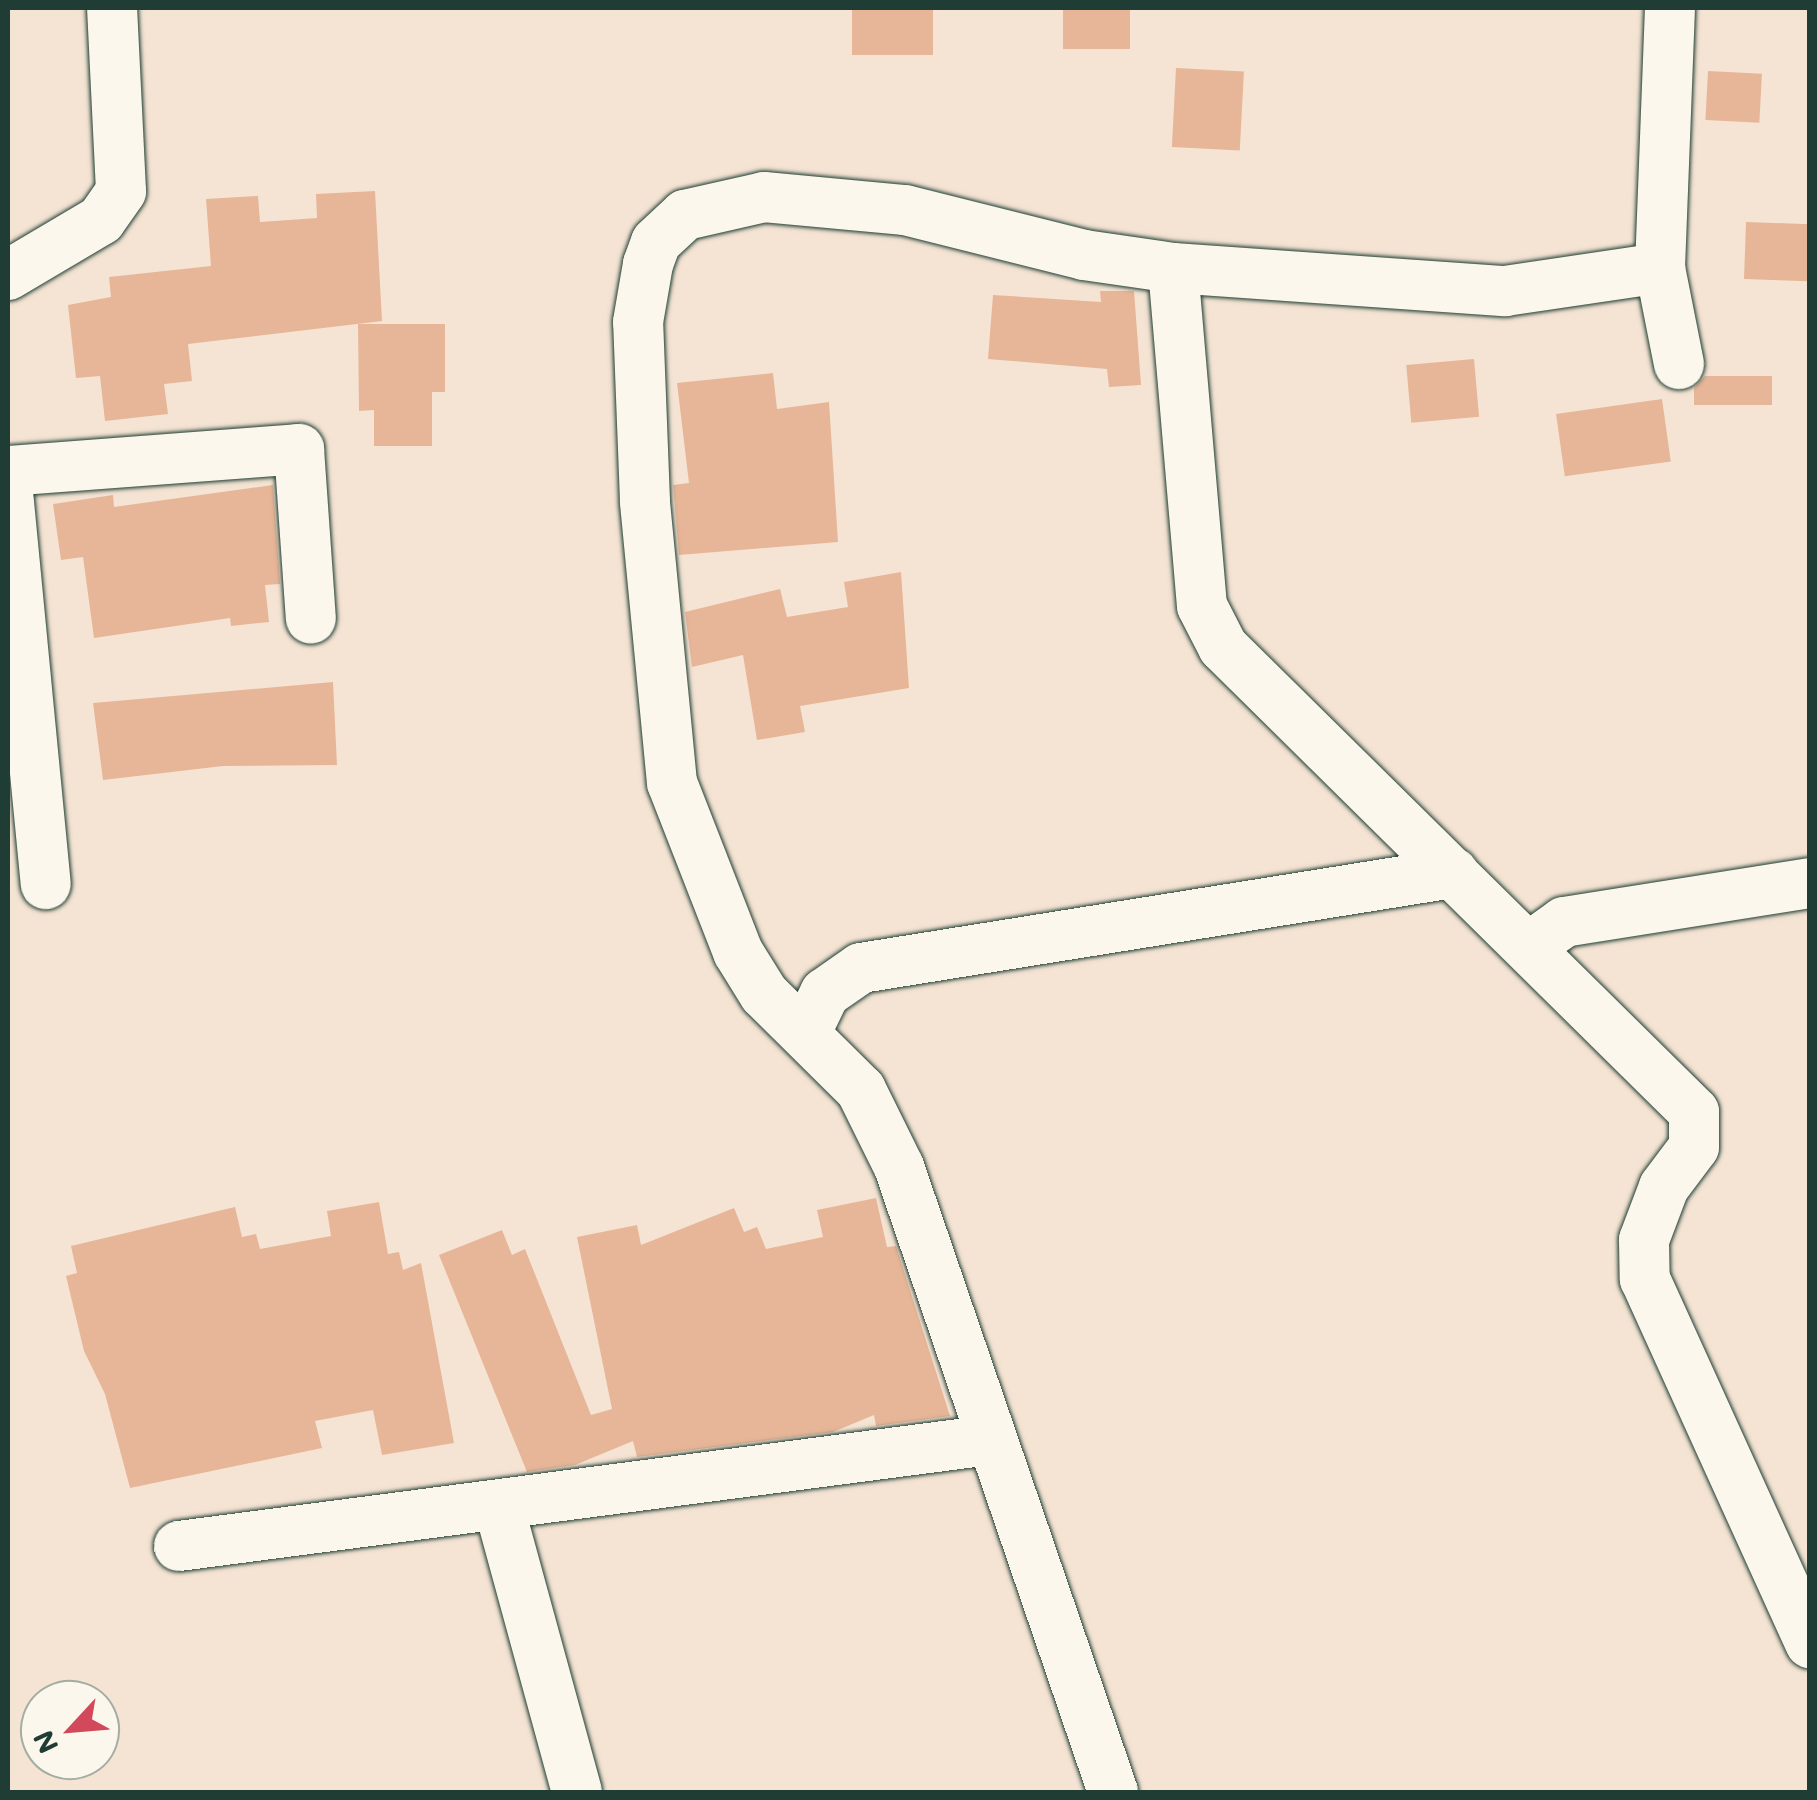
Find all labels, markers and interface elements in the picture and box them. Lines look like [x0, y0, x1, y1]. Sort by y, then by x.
north arrow [20, 1680, 120, 1780]
text: N [24, 1725, 66, 1760]

